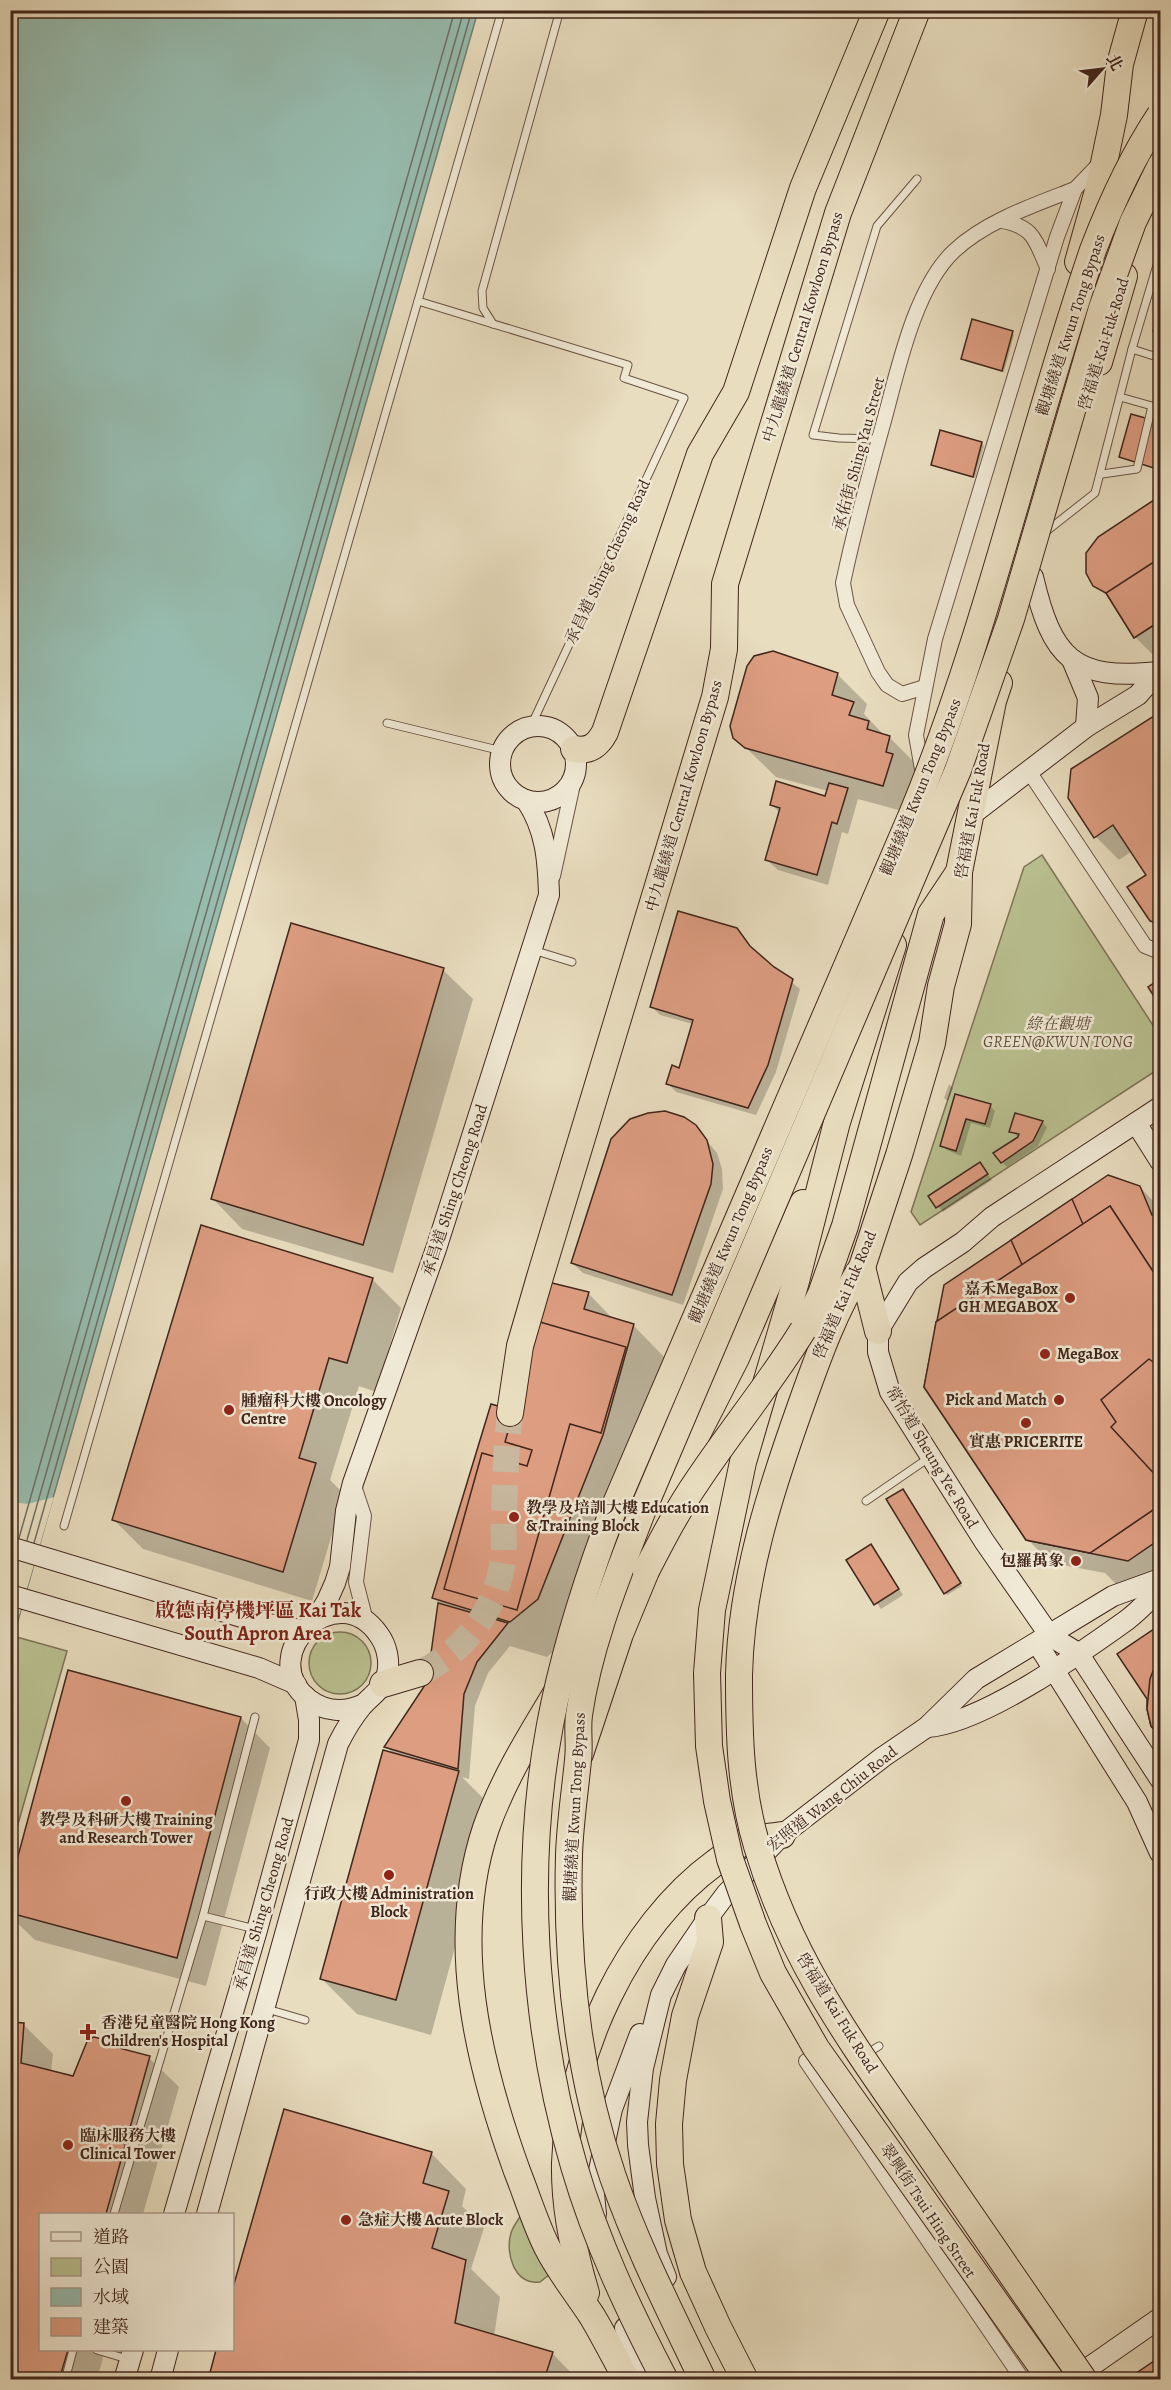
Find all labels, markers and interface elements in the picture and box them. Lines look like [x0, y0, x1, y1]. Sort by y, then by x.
north arrow [1072, 39, 1132, 99]
text: 北 [1101, 50, 1128, 75]
street label: 中九龍繞道 Central Kowloon Bypass [757, 209, 849, 445]
street label: 觀塘繞道 Kwun Tong Bypass [1031, 231, 1111, 419]
street label: 啓福道 Kai Fuk Road [1073, 275, 1135, 413]
street label: 承佑街 Shing Yau Street [828, 374, 890, 534]
street label: 承昌道 Shing Cheong Road [560, 476, 656, 648]
street label: 中九龍繞道 Central Kowloon Bypass [640, 678, 728, 914]
street label: 觀塘繞道 Kwun Tong Bypass [875, 695, 967, 879]
street label: 啓福道 Kai Fuk Road [950, 741, 996, 881]
park label: 綠在觀塘 GREEN@KWUN TONG [983, 1013, 1133, 1053]
street label: 承昌道 Shing Cheong Road [417, 1101, 493, 1279]
street label: 觀塘繞道 Kwun Tong Bypass [684, 1143, 778, 1327]
street label: 啓福道 Kai Fuk Road [808, 1227, 882, 1363]
place label: 嘉禾MegaBox GH MEGABOX [958, 1278, 1058, 1318]
marker: 嘉禾MegaBox GH MEGABOX [1063, 1291, 1077, 1305]
place label: MegaBox [1057, 1343, 1119, 1365]
marker: MegaBox [1038, 1347, 1052, 1361]
street label: 常怡道 Sheung Yee Road [881, 1382, 984, 1533]
place label: Pick and Match [945, 1389, 1047, 1411]
place label: 腫瘤科大樓 Oncology Centre [241, 1390, 387, 1430]
marker: Pick and Match [1052, 1393, 1066, 1407]
marker: 腫瘤科大樓 Oncology Centre [222, 1403, 236, 1417]
marker: 實惠 PRICERITE [1019, 1416, 1033, 1430]
place label: 實惠 PRICERITE [969, 1431, 1083, 1453]
place label: 教學及培訓大樓 Education & Training Block [526, 1497, 709, 1537]
marker: 教學及培訓大樓 Education & Training Block [507, 1510, 521, 1524]
place label: 包羅萬象 [1000, 1550, 1064, 1572]
marker: 包羅萬象 [1069, 1554, 1083, 1568]
district label: 啟德南停機坪區 Kai Tak South Apron Area [155, 1597, 362, 1647]
street label: 觀塘繞道 Kwun Tong Bypass [559, 1712, 591, 1902]
street label: 宏照道 Wang Chiu Road [762, 1741, 902, 1857]
marker: 教學及科研大樓 Training and Research Tower [119, 1794, 133, 1808]
place label: 教學及科研大樓 Training and Research Tower [39, 1809, 213, 1849]
street label: 承昌道 Shing Cheong Road [229, 1814, 299, 1993]
marker: 行政大樓 Administration Block [382, 1868, 396, 1882]
place label: 行政大樓 Administration Block [304, 1883, 474, 1923]
street label: 啓福道 Kai Fuk Road [791, 1949, 883, 2077]
place label: 香港兒童醫院 Hong Kong Children's Hospital [101, 2012, 276, 2052]
marker: 香港兒童醫院 Hong Kong Children's Hospital [79, 2023, 97, 2041]
place label: 臨床服務大樓 Clinical Tower [80, 2125, 176, 2165]
marker: 臨床服務大樓 Clinical Tower [61, 2138, 75, 2152]
street label: 翠興街 Tsui Hing Street [875, 2139, 981, 2283]
place label: 急症大樓 Acute Block [358, 2209, 504, 2231]
legend [39, 2213, 234, 2351]
marker: 急症大樓 Acute Block [339, 2213, 353, 2227]
text: 道路 [93, 2225, 129, 2249]
text: 公園 [93, 2255, 129, 2279]
text: 水域 [93, 2285, 129, 2309]
text: 建築 [93, 2315, 129, 2339]

